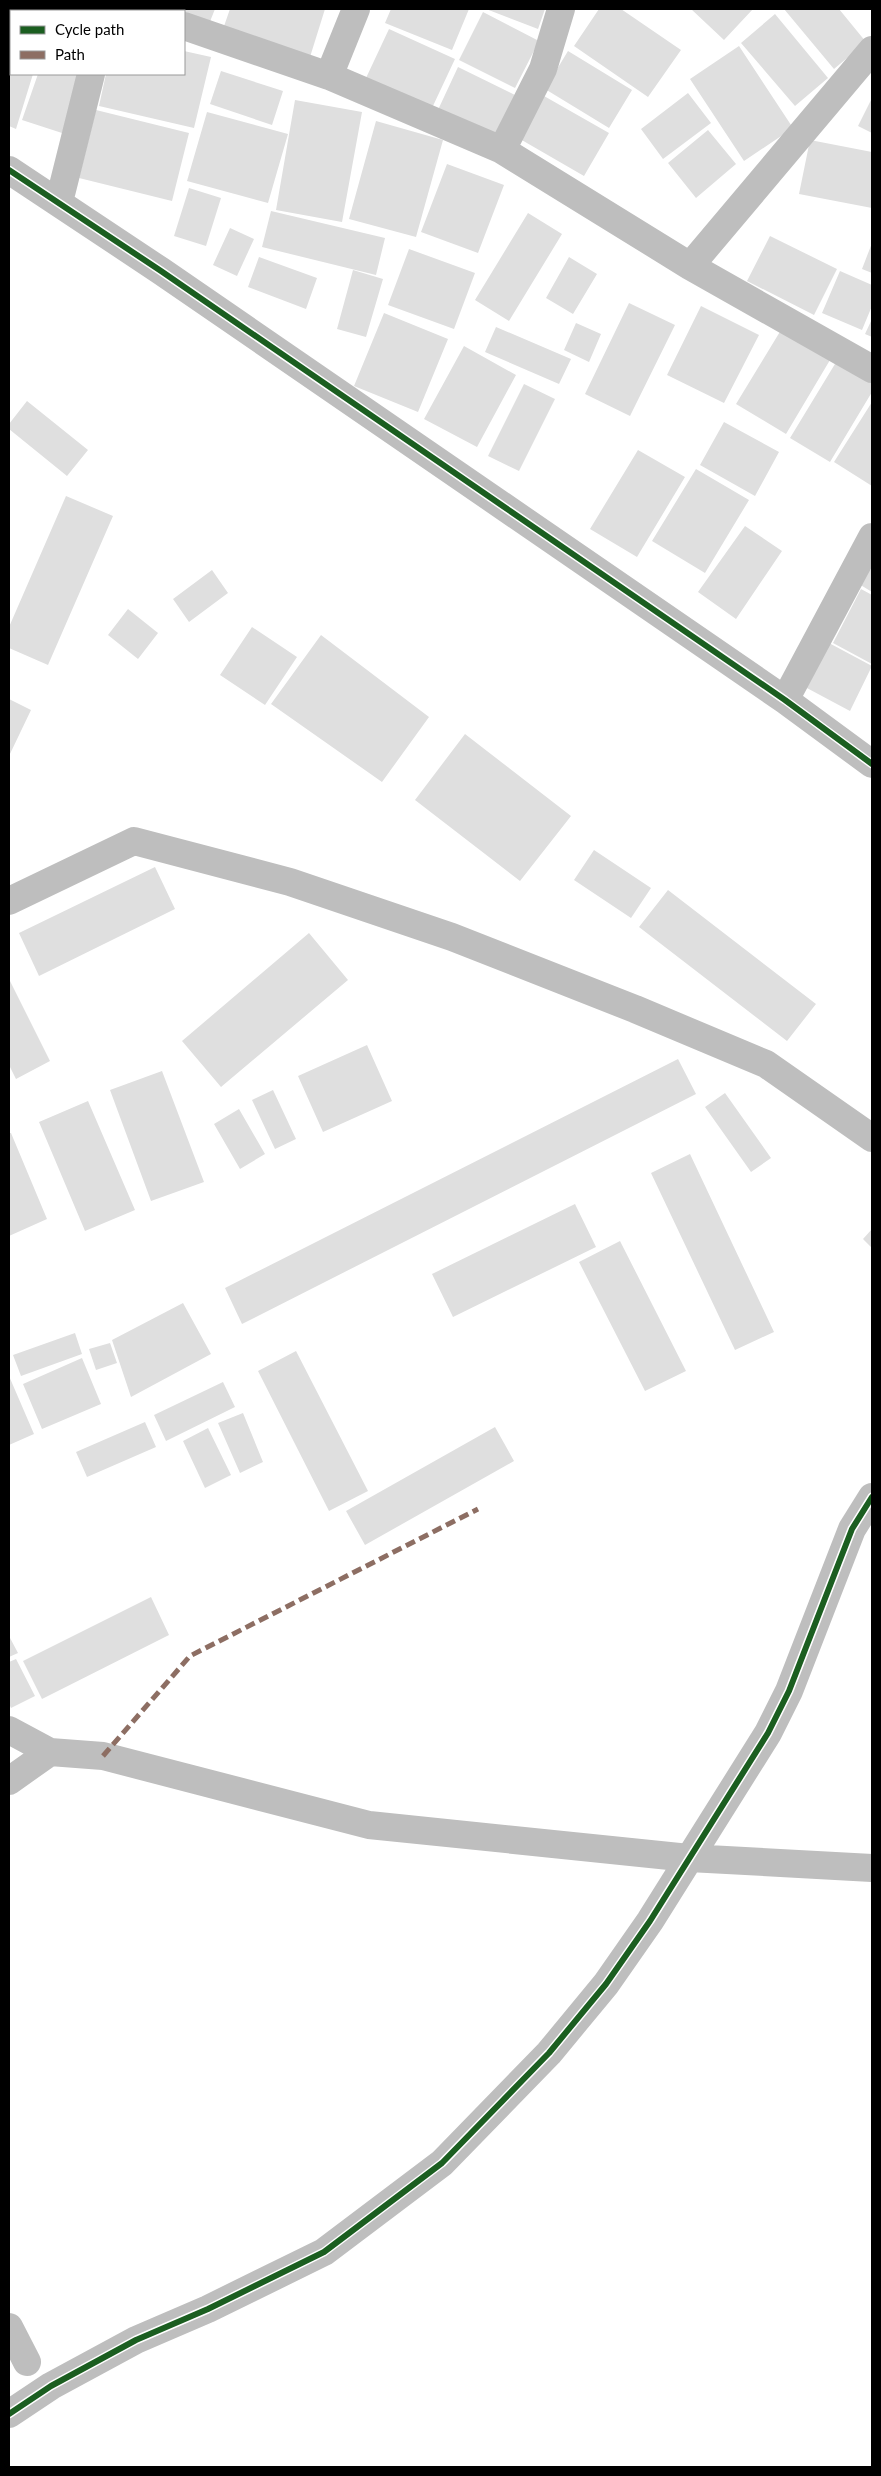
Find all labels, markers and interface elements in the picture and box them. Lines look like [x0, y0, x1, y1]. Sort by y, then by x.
legend [10, 10, 185, 75]
text: Cycle path [55, 20, 124, 38]
text: Path [55, 45, 85, 63]

